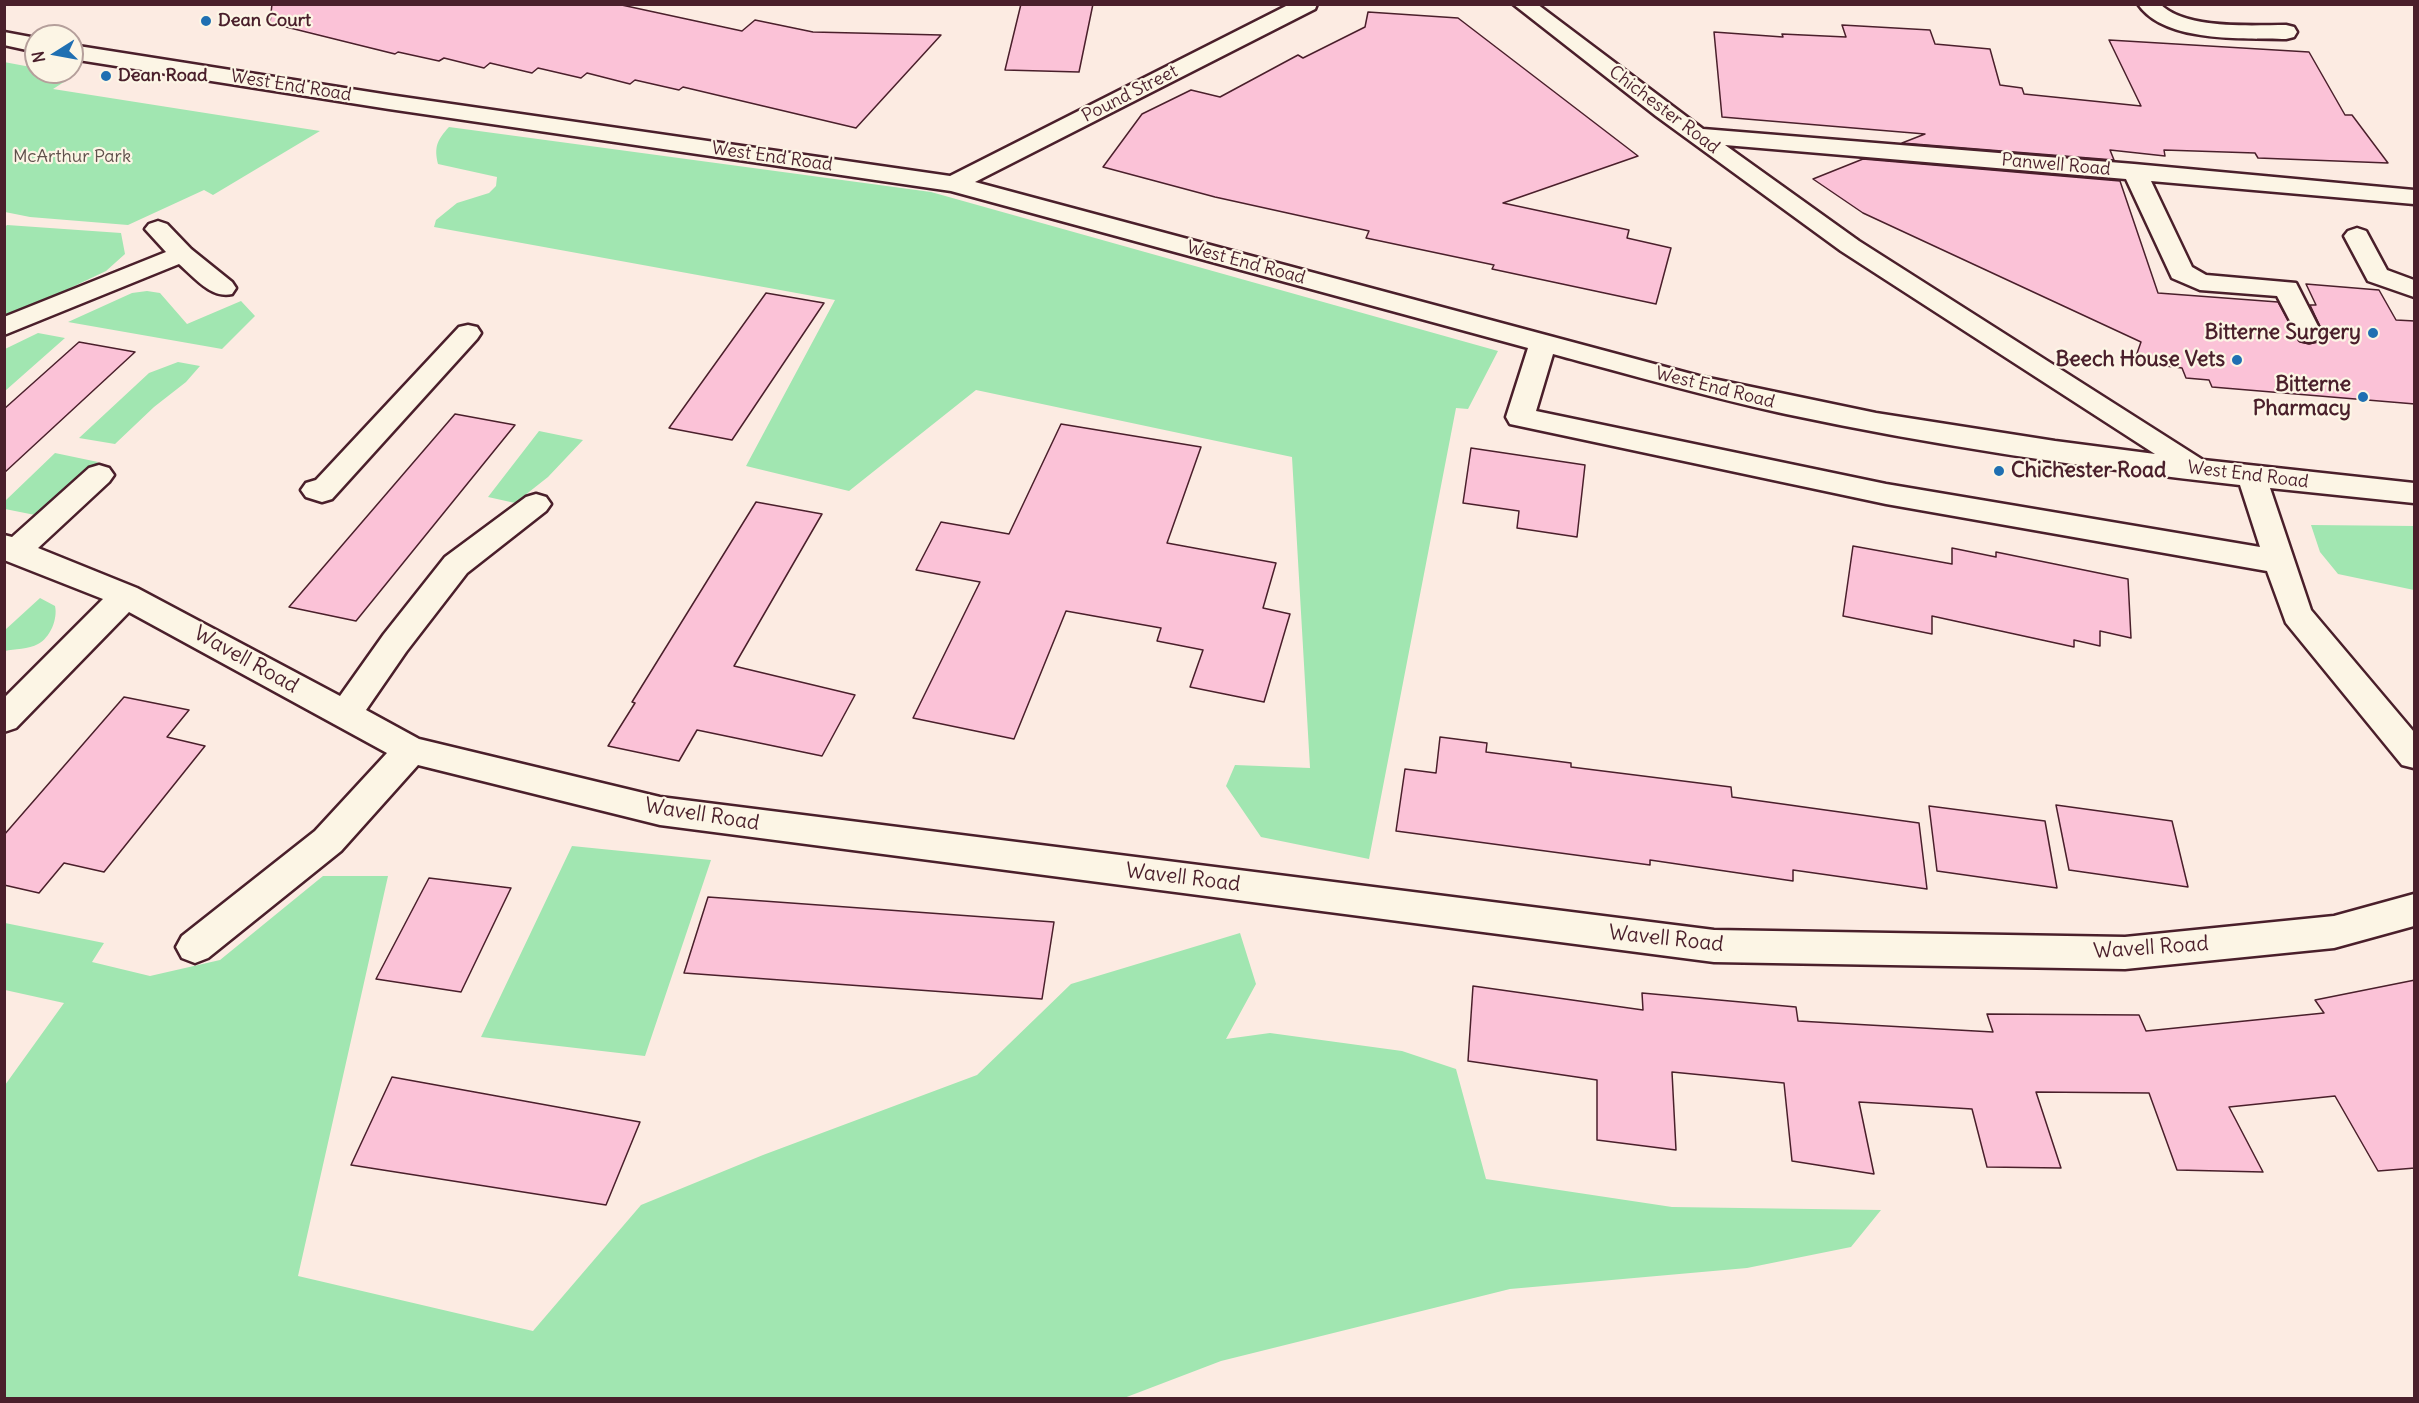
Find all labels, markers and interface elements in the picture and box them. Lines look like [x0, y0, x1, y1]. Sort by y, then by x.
place label: Dean Court [218, 10, 311, 32]
marker: Dean Court [199, 14, 213, 28]
north arrow [24, 24, 84, 84]
text: N [27, 50, 49, 64]
street label: Pound Street [1079, 61, 1181, 127]
street label: Chichester Road [1604, 61, 1724, 159]
place label: Dean Road [118, 65, 208, 87]
street label: West End Road [229, 66, 353, 106]
marker: Dean Road [99, 69, 113, 83]
street label: West End Road [710, 138, 834, 176]
park label: McArthur Park [13, 146, 131, 168]
street label: Panwell Road [2001, 149, 2111, 181]
street label: West End Road [1184, 237, 1308, 289]
place label: Bitterne Surgery [2204, 320, 2361, 346]
marker: Bitterne Surgery [2366, 326, 2380, 340]
place label: Beech House Vets [2056, 347, 2225, 373]
marker: Beech House Vets [2230, 353, 2244, 367]
street label: West End Road [1653, 363, 1777, 413]
place label: Bitterne Pharmacy [2253, 372, 2351, 422]
marker: Bitterne Pharmacy [2356, 390, 2370, 404]
street label: West End Road [2186, 457, 2310, 493]
place label: Chichester Road [2011, 458, 2166, 484]
marker: Chichester Road [1992, 464, 2006, 478]
street label: Wavell Road [189, 621, 303, 699]
street label: Wavell Road [643, 794, 761, 836]
street label: Wavell Road [1124, 858, 1242, 898]
street label: Wavell Road [1607, 920, 1725, 958]
street label: Wavell Road [2092, 931, 2210, 965]

